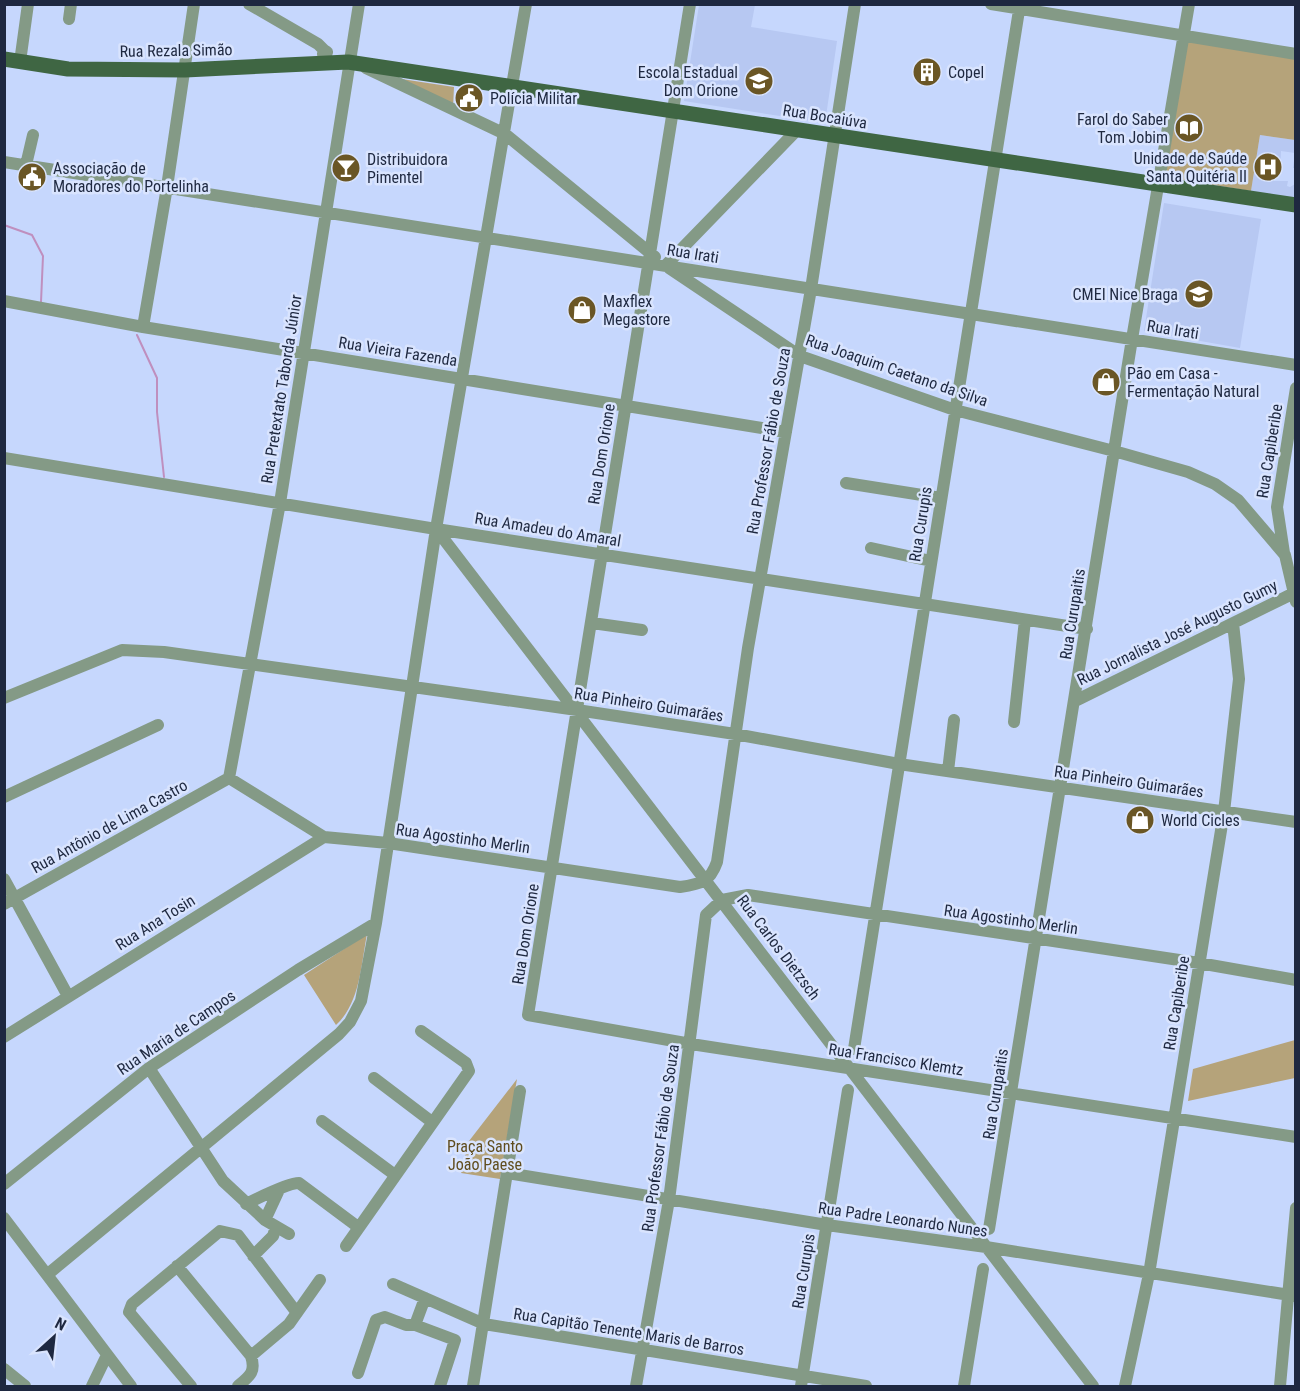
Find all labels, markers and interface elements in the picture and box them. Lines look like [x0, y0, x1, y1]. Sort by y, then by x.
street label: Rua Rezala Simão [119, 40, 233, 61]
building icon: Copel [911, 56, 943, 88]
place label: Escola Estadual Dom Orione [638, 63, 738, 100]
place label: Copel [948, 63, 984, 82]
school or university icon: Escola Estadual Dom Orione [743, 65, 775, 97]
public building icon: Polícia Militar [453, 82, 485, 114]
place label: Polícia Militar [490, 89, 577, 108]
street label: Rua Bocaiúva [781, 100, 868, 133]
place label: Farol do Saber Tom Jobim [1077, 110, 1168, 147]
library icon: Farol do Saber Tom Jobim [1173, 112, 1205, 144]
place label: Unidade de Saúde Santa Quitéria II [1134, 149, 1247, 186]
place label: Distribuidora Pimentel [367, 150, 448, 187]
hospital icon: Unidade de Saúde Santa Quitéria II [1252, 151, 1284, 183]
bar icon: Distribuidora Pimentel [330, 152, 362, 184]
place label: Associação de Moradores do Portelinha [53, 159, 209, 196]
public building icon: Associação de Moradores do Portelinha [16, 161, 48, 193]
street label: Rua Irati [666, 240, 720, 267]
school or university icon: CMEI Nice Braga [1183, 278, 1215, 310]
place label: CMEI Nice Braga [1073, 285, 1178, 304]
place label: Maxflex Megastore [603, 292, 670, 329]
street label: Rua Pretextato Taborda Júnior [257, 293, 306, 485]
shop icon: Maxflex Megastore [566, 294, 598, 326]
street label: Rua Irati [1146, 316, 1200, 343]
street label: Rua Joaquim Caetano da Silva [803, 330, 990, 411]
street label: Rua Vieira Fazenda [337, 333, 459, 370]
street label: Rua Professor Fábio de Souza [743, 346, 794, 536]
place label: Pão em Casa - Fermentação Natural [1127, 364, 1259, 401]
shop icon: Pão em Casa - Fermentação Natural [1090, 366, 1122, 398]
street label: Rua Dom Orione [584, 402, 619, 506]
street label: Rua Capiberibe [1253, 403, 1286, 500]
street label: Rua Curupis [905, 485, 936, 563]
street label: Rua Amadeu do Amaral [473, 509, 622, 550]
street label: Rua Curupaitis [1056, 567, 1089, 661]
street label: Rua Jornalista José Augusto Gumy [1074, 575, 1281, 689]
street label: Rua Pinheiro Guimarães [573, 683, 725, 726]
street label: Rua Pinheiro Guimarães [1053, 762, 1205, 801]
street label: Rua Antônio de Lima Castro [28, 776, 191, 877]
shop icon: World Cicles [1124, 804, 1156, 836]
place label: World Cicles [1161, 811, 1240, 830]
street label: Rua Agostinho Merlin [395, 820, 531, 857]
street label: Rua Dom Orione [508, 882, 543, 986]
street label: Rua Ana Tosin [112, 891, 198, 954]
street label: Rua Carlos Dietzsch [733, 891, 824, 1003]
street label: Rua Agostinho Merlin [943, 901, 1079, 938]
street label: Rua Capiberibe [1160, 955, 1193, 1052]
street label: Rua Maria de Campos [114, 986, 239, 1079]
street label: Rua Francisco Klemtz [827, 1039, 965, 1080]
street label: Rua Professor Fábio de Souza [638, 1043, 683, 1233]
street label: Rua Curupaitis [979, 1047, 1012, 1141]
park label: Praça Santo João Paese [447, 1137, 523, 1174]
street label: Rua Padre Leonardo Nunes [817, 1198, 989, 1241]
street label: Rua Curupis [788, 1232, 819, 1310]
street label: Rua Capitão Tenente Maris de Barros [512, 1304, 746, 1359]
north arrow [24, 1307, 84, 1367]
text: N [52, 1313, 69, 1335]

